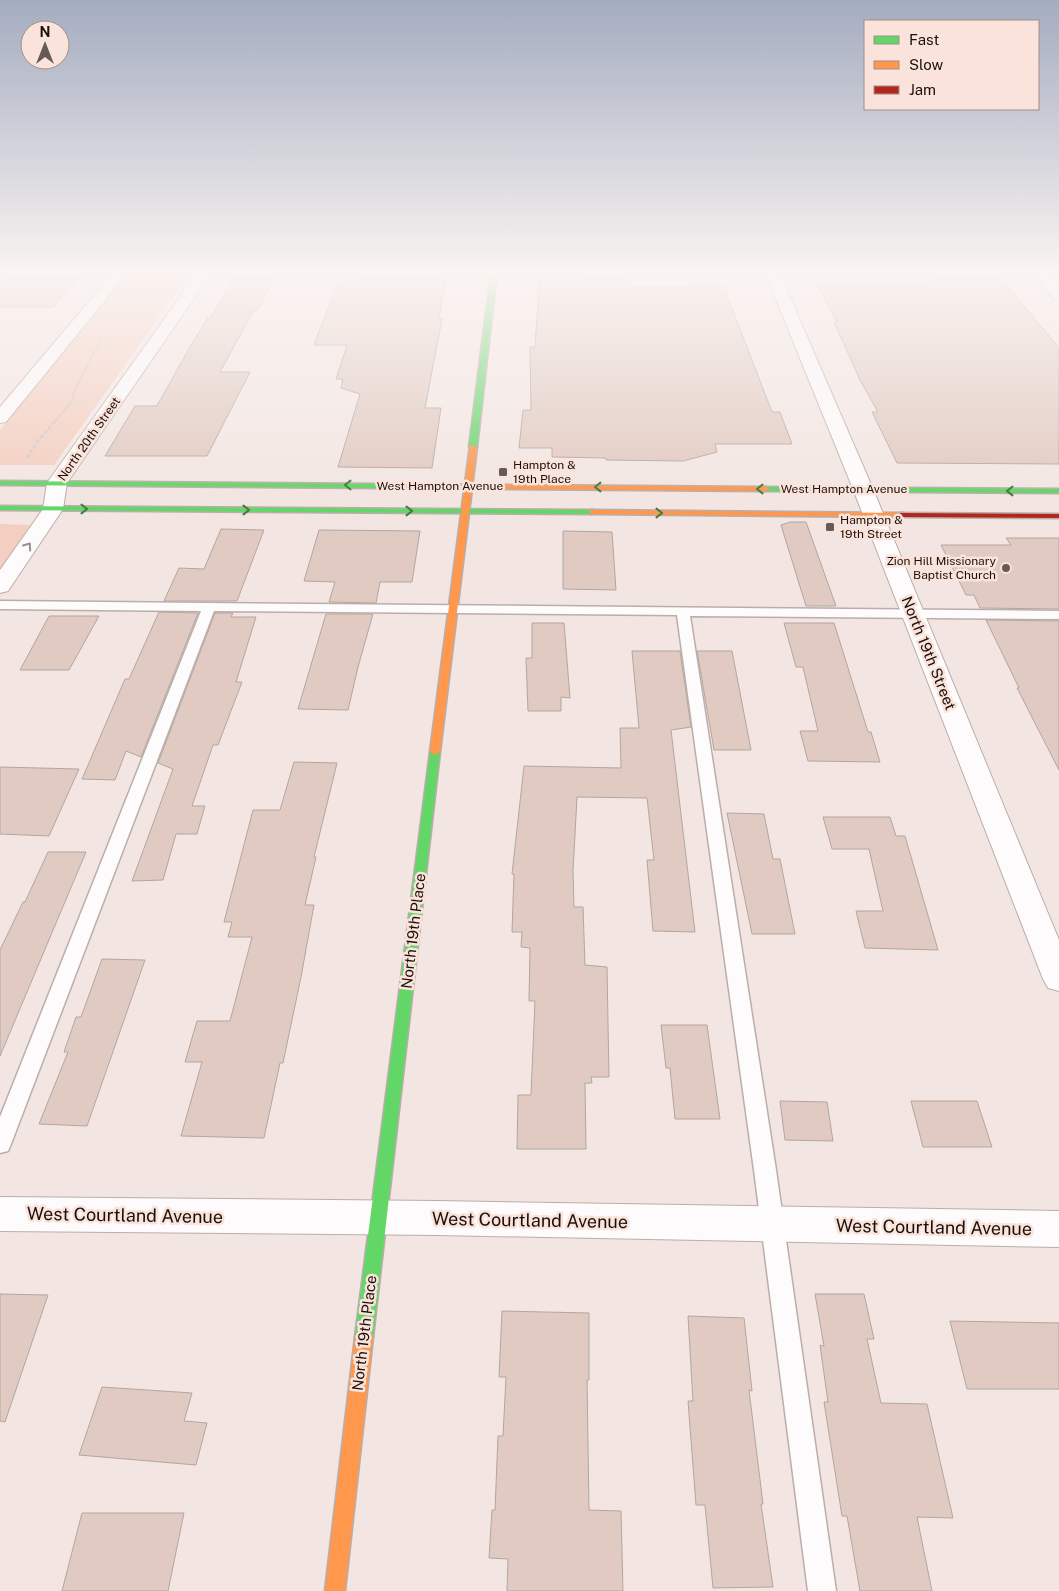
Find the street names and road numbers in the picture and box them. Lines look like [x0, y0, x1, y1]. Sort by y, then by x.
street label: North 20th Street [55, 394, 123, 483]
street label: West Hampton Avenue [377, 479, 503, 493]
street label: West Hampton Avenue [781, 482, 907, 496]
street label: North 19th Street [898, 594, 960, 712]
street label: North 19th Place [397, 872, 429, 990]
street label: West Courtland Avenue [27, 1203, 223, 1227]
street label: West Courtland Avenue [432, 1208, 628, 1232]
street label: West Courtland Avenue [836, 1215, 1032, 1239]
street label: North 19th Place [348, 1274, 380, 1392]

